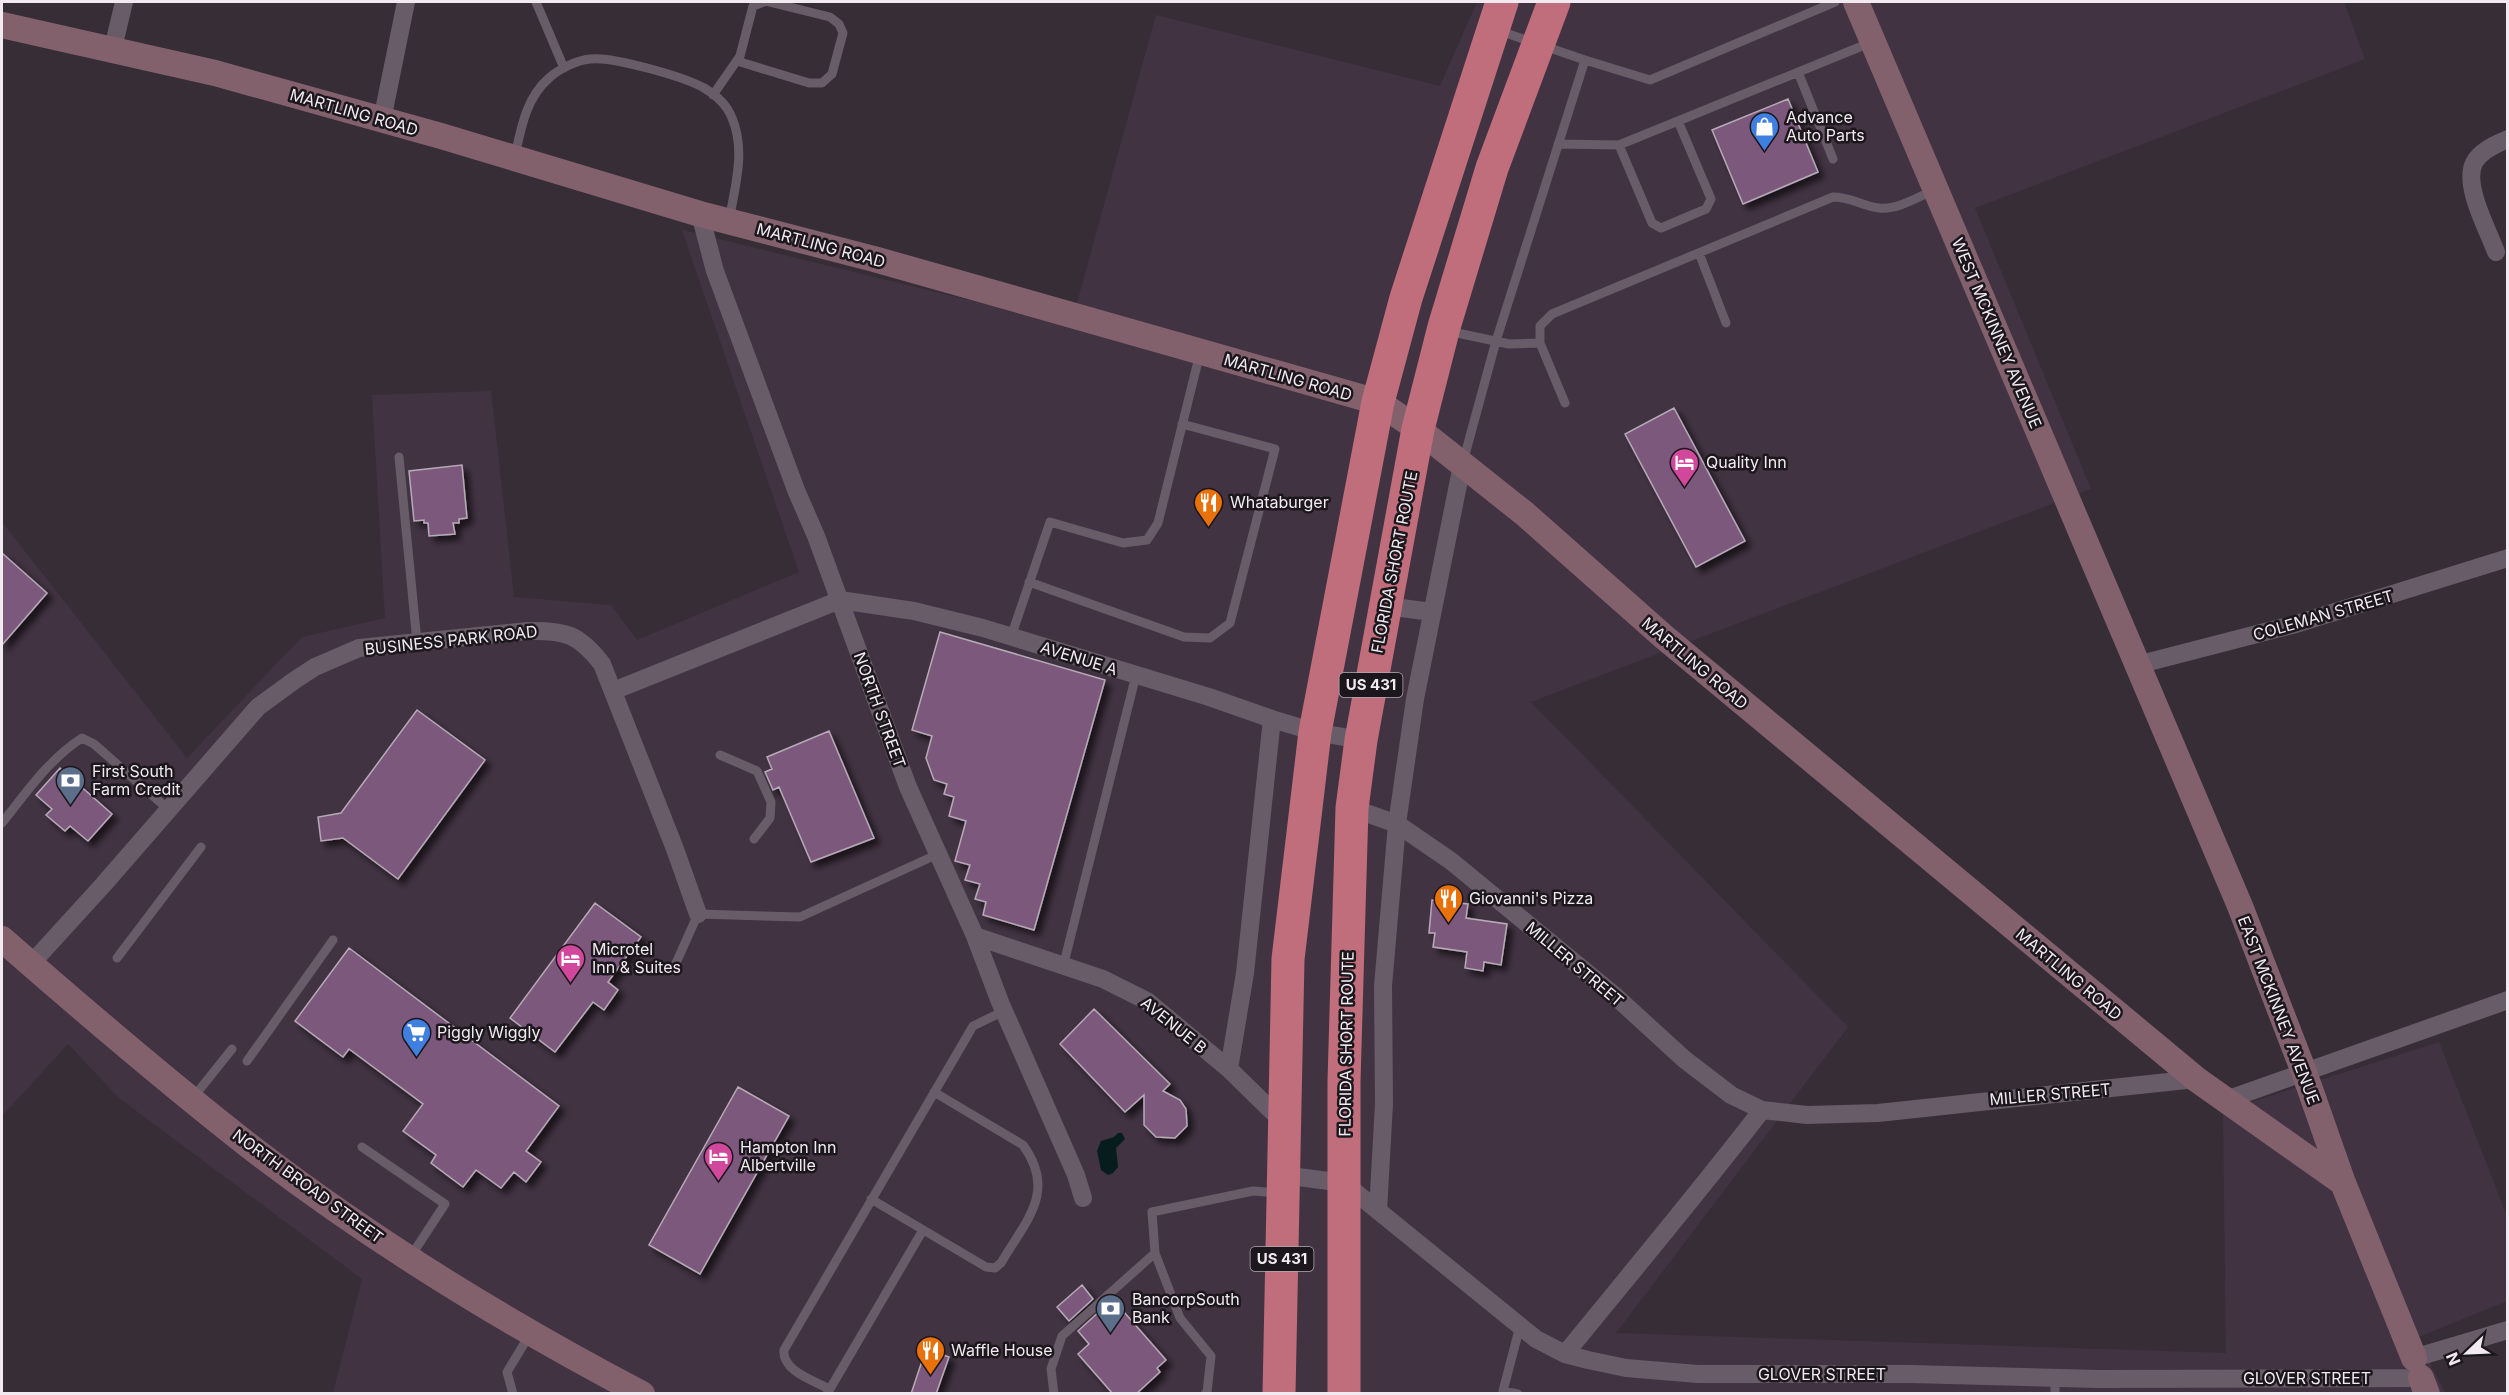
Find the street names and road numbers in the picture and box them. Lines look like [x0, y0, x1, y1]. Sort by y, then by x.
street label: MARTLING ROAD [288, 84, 420, 140]
street label: MARTLING ROAD [754, 218, 888, 272]
street label: WEST MCKINNEY AVENUE [1948, 235, 2046, 431]
street label: MARTLING ROAD [1222, 349, 1354, 405]
street label: FLORIDA SHORT ROUTE [1367, 469, 1421, 655]
street label: COLEMAN STREET [2251, 585, 2395, 645]
street label: MARTLING ROAD [1638, 613, 1752, 713]
street label: BUSINESS PARK ROAD [364, 621, 538, 659]
street label: AVENUE A [1038, 637, 1120, 679]
street label: NORTH STREET [850, 649, 910, 771]
road number: US 431 [1340, 673, 1402, 697]
street label: EAST MCKINNEY AVENUE [2234, 913, 2324, 1107]
street label: MILLER STREET [1522, 917, 1628, 1011]
street label: MARTLING ROAD [2012, 924, 2126, 1024]
street label: FLORIDA SHORT ROUTE [1334, 951, 1358, 1137]
street label: AVENUE B [1137, 992, 1211, 1058]
street label: MILLER STREET [1989, 1079, 2111, 1109]
street label: NORTH BROAD STREET [229, 1125, 387, 1247]
road number: US 431 [1250, 1247, 1314, 1271]
street label: GLOVER STREET [1758, 1364, 1886, 1384]
street label: GLOVER STREET [2243, 1368, 2371, 1388]

